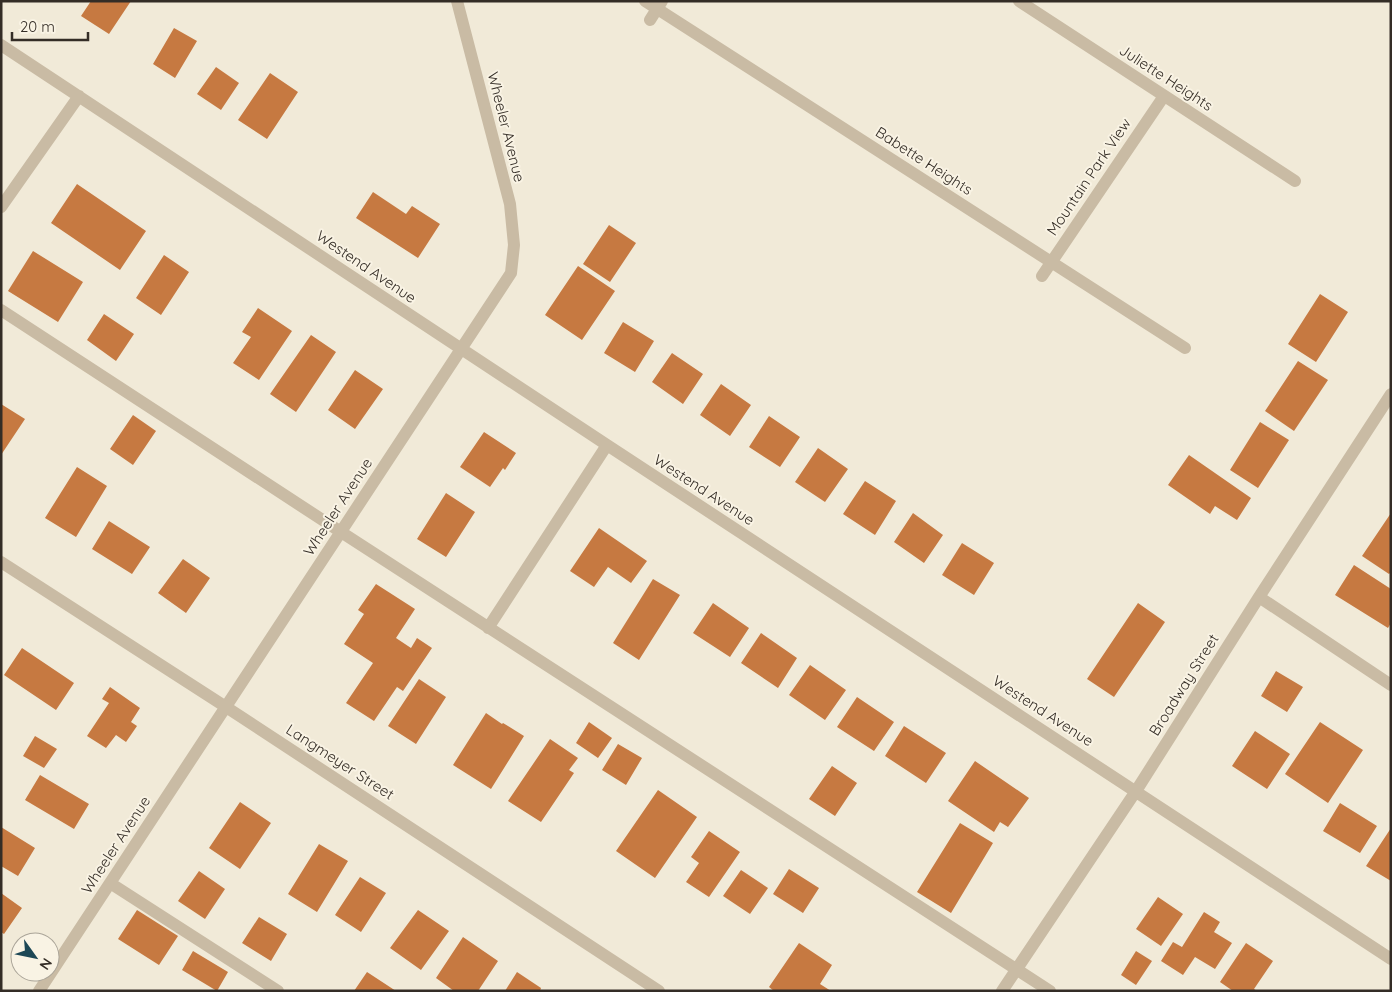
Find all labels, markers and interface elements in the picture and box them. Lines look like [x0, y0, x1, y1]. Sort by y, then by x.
scale bar [12, 10, 89, 42]
text: 20 m [20, 17, 55, 36]
street label: Juliette Heights [1116, 40, 1217, 115]
street label: Wheeler Avenue [484, 70, 529, 184]
street label: Mountain Park View [1042, 114, 1135, 239]
street label: Babette Heights [872, 122, 976, 199]
street label: Westend Avenue [313, 226, 420, 307]
street label: Westend Avenue [650, 450, 758, 529]
street label: Wheeler Avenue [299, 454, 376, 559]
street label: Broadway Street [1145, 630, 1223, 739]
street label: Westend Avenue [989, 671, 1097, 750]
street label: Langmeyer Street [283, 720, 398, 804]
street label: Wheeler Avenue [77, 792, 154, 897]
north arrow [10, 932, 60, 982]
text: N [36, 955, 56, 973]

